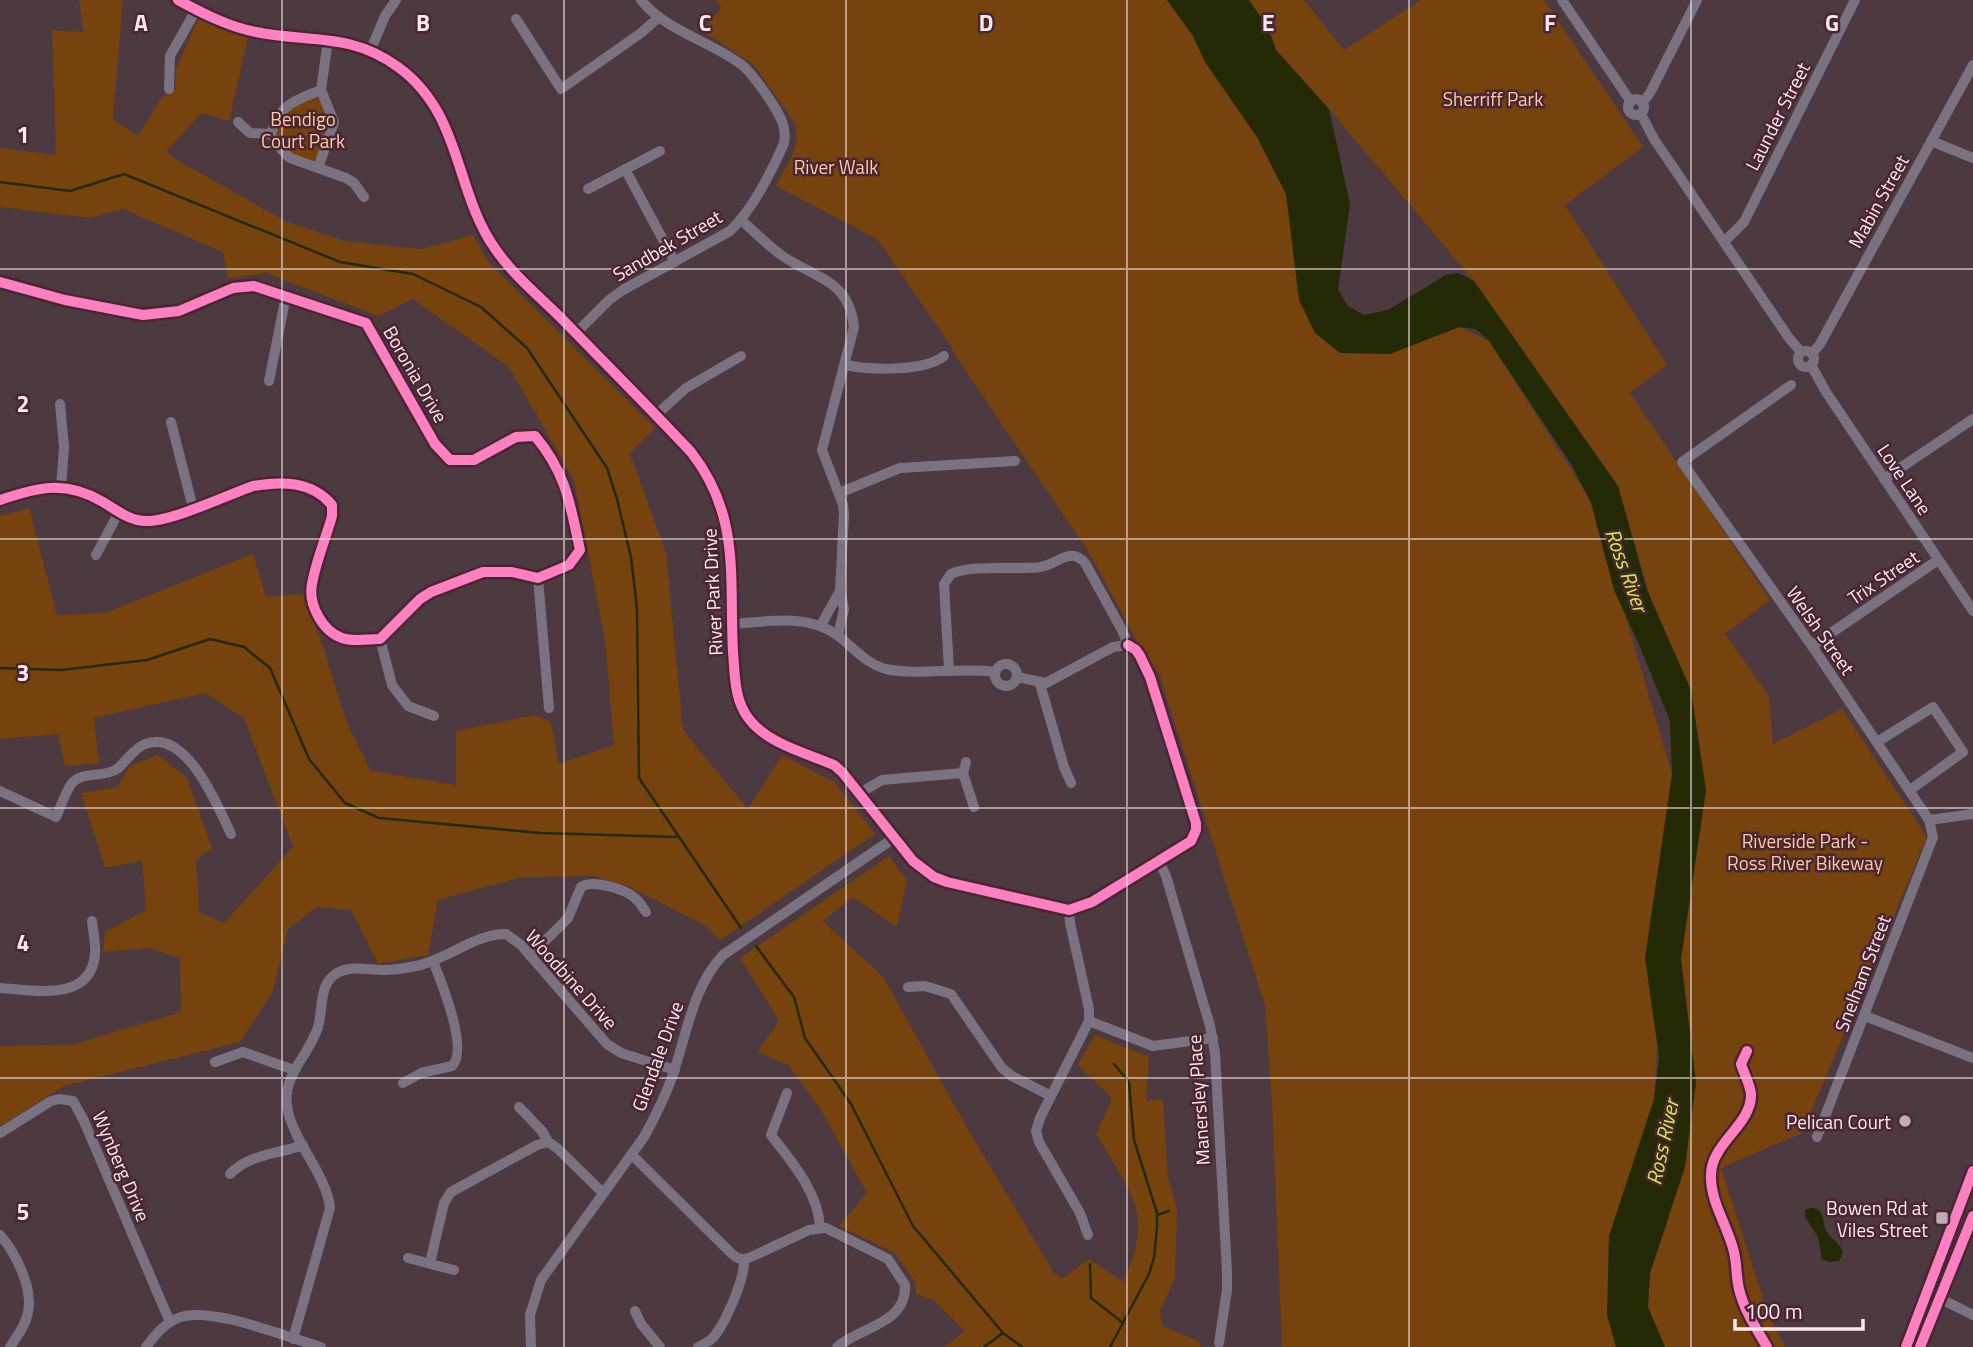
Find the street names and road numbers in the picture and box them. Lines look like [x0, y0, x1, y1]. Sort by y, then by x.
street label: Launder Street [1737, 56, 1817, 175]
street label: Mabin Street [1840, 149, 1916, 253]
street label: Sandbek Street [607, 202, 727, 288]
street label: Boronia Drive [376, 320, 456, 428]
street label: Love Lane [1871, 438, 1939, 520]
street label: River Park Drive [694, 528, 730, 656]
street label: Trix Street [1841, 542, 1925, 612]
street label: Welsh Street [1780, 580, 1863, 681]
street label: Snelham Street [1826, 910, 1898, 1036]
street label: Woodbine Drive [519, 922, 625, 1036]
street label: Glendale Drive [624, 997, 690, 1115]
street label: Manersley Place [1179, 1034, 1217, 1166]
street label: Wynberg Drive [86, 1106, 158, 1226]

